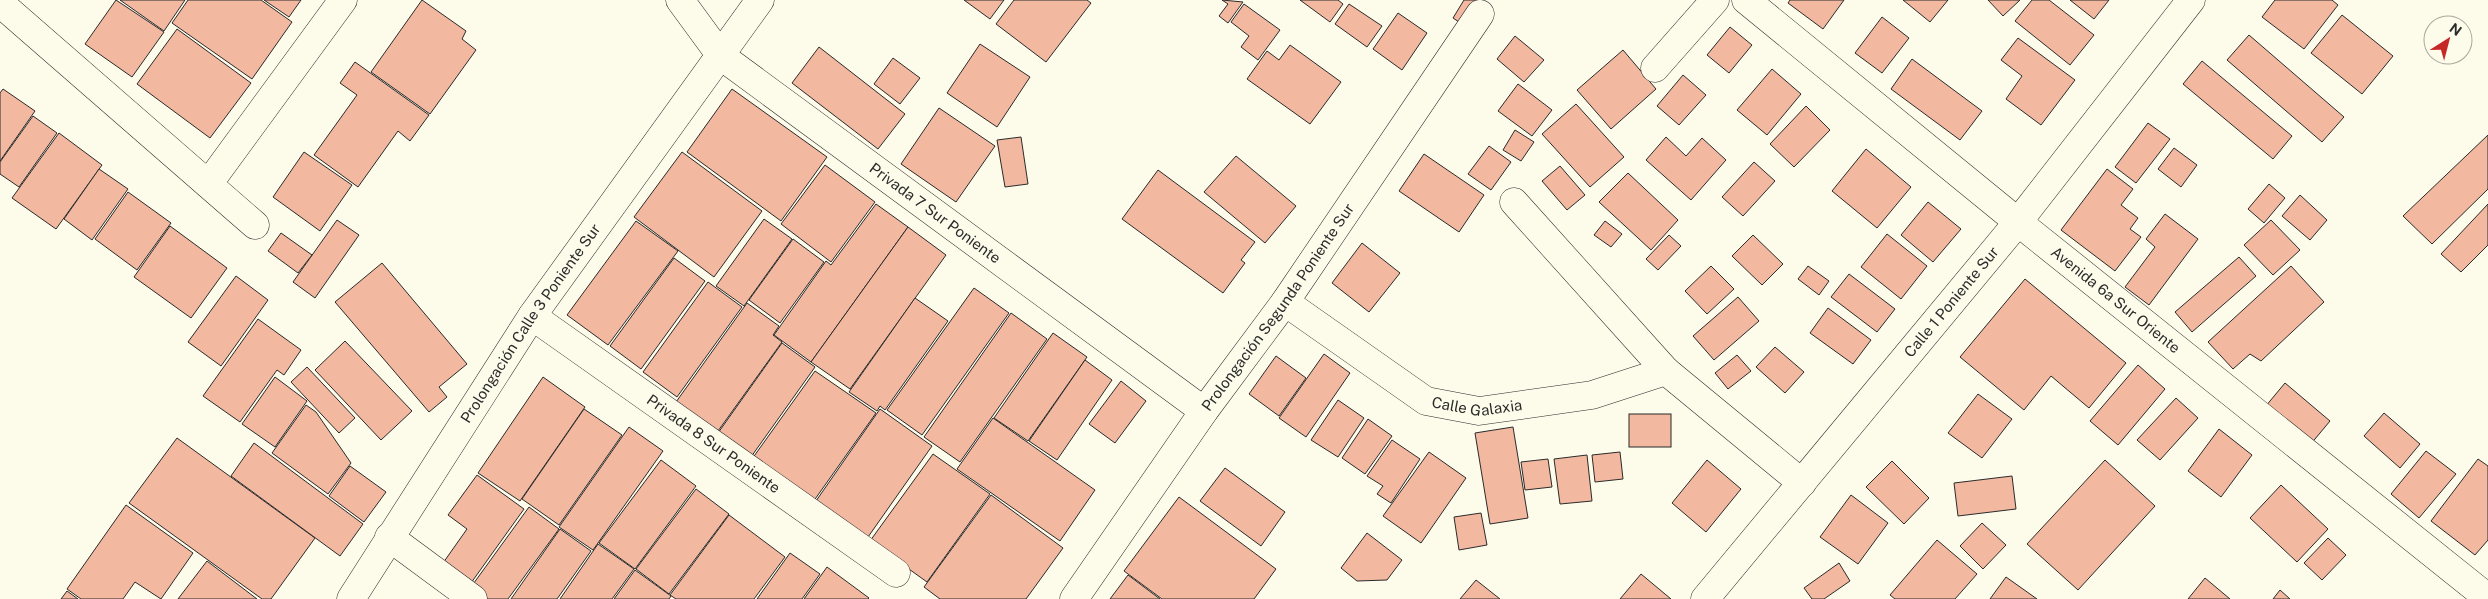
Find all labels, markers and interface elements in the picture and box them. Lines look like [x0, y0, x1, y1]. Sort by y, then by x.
north arrow [2423, 15, 2473, 65]
text: N [2447, 20, 2465, 39]
street label: Privada 7 Sur Poniente [867, 159, 1004, 267]
street label: Prolongación Segunda Poniente Sur [1198, 200, 1357, 414]
street label: Prolongación Calle 3 Poniente Sur [457, 220, 604, 426]
street label: Calle 1 Poniente Sur [1900, 243, 2002, 360]
street label: Avenida 6a Sur Oriente [2048, 243, 2184, 356]
street label: Privada 8 Sur Poniente [644, 391, 783, 496]
street label: Calle Galaxia [1430, 393, 1523, 419]

